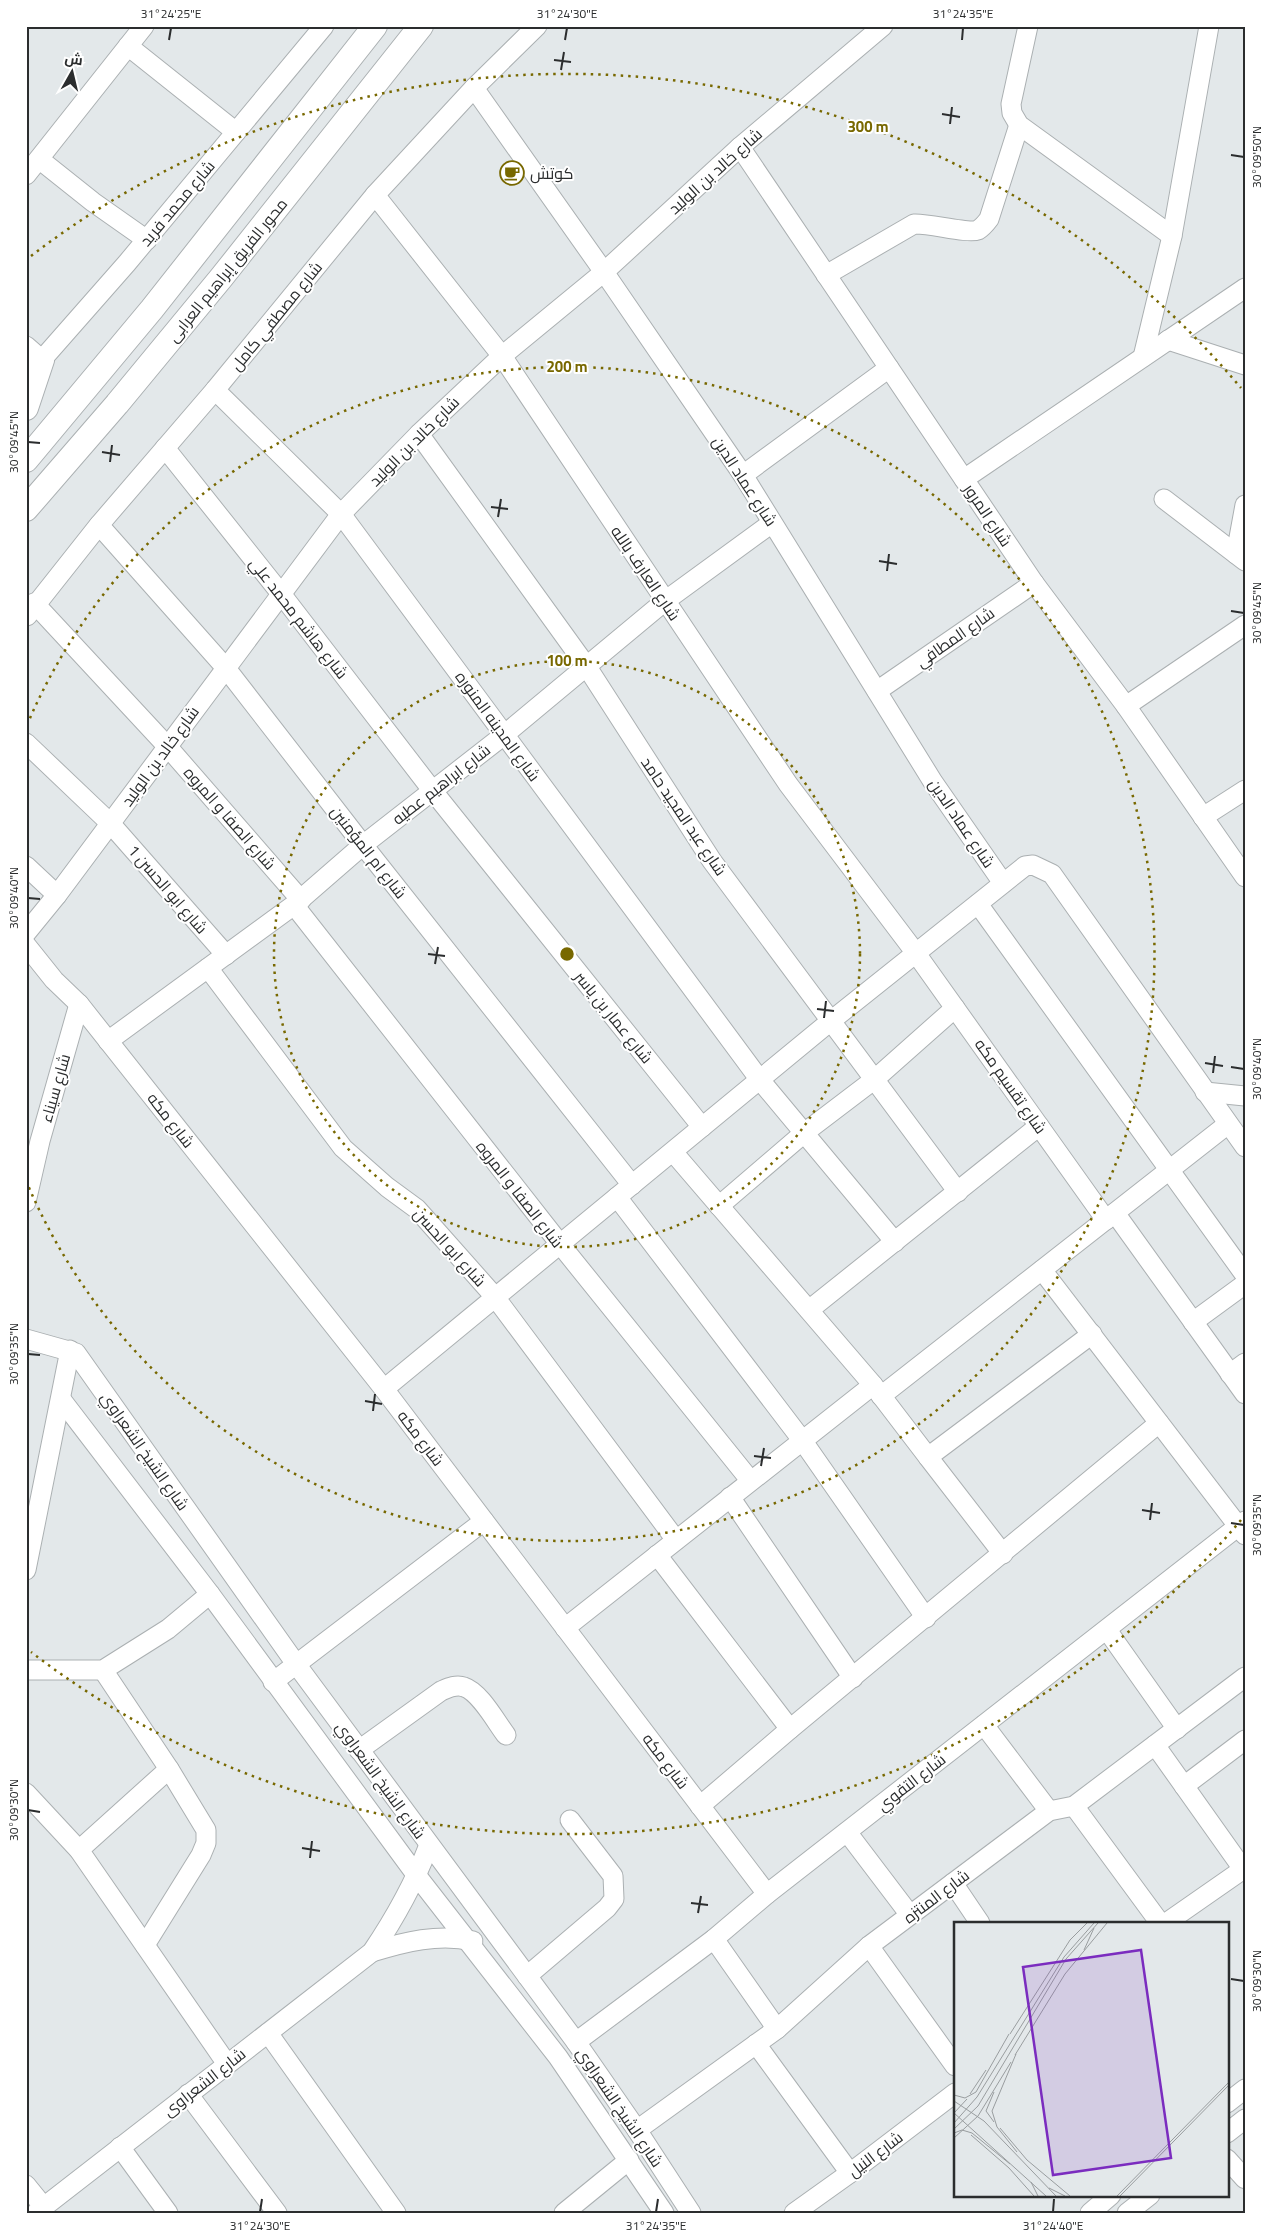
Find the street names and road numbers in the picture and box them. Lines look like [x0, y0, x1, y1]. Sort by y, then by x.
street label: شارع خالد بن الوليد [661, 120, 769, 222]
street label: شارع محمد فريد [131, 153, 223, 253]
street label: محور الفريق إبراهيم العرابى [159, 191, 295, 349]
street label: شارع مصطفي كامل [222, 254, 330, 378]
street label: شارع خالد بن الوليد [361, 388, 467, 494]
street label: شارع عماد الدين [704, 429, 786, 533]
street label: شارع المرور [955, 476, 1020, 553]
street label: شارع العارف بالله [603, 519, 689, 627]
street label: شارع هاشم محمد علي [242, 550, 356, 686]
street label: شارع المطافي [909, 598, 1001, 676]
street label: شارع المدينه المنوره [447, 664, 549, 788]
street label: شارع خالد بن الوليد [113, 699, 207, 813]
street label: شارع ابراهيم عطيه [385, 736, 497, 832]
street label: شارع عبد المجيد حامد [633, 750, 735, 882]
street label: شارع الصفا و المروه [176, 759, 284, 877]
street label: شارع عماد الدين [921, 772, 1003, 874]
street label: شارع ام المؤمنين [323, 799, 415, 905]
street label: شارع ابو الحسن 1 [120, 837, 216, 941]
street label: شارع عمار بن ياسر [566, 963, 661, 1070]
street label: شارع تقسيم مكه [967, 1032, 1055, 1140]
street label: شارع سيناء [31, 1050, 79, 1126]
street label: شارع مكه [139, 1085, 203, 1155]
street label: شارع الصفا و المروه [468, 1134, 572, 1254]
street label: شارع ابو الحسن [406, 1200, 494, 1294]
street label: شارع الشيخ الشعراوي [93, 1385, 197, 1517]
street label: شارع مكه [390, 1403, 452, 1473]
street label: شارع الشيخ الشعراوي [328, 1715, 434, 1845]
street label: شارع مكه [635, 1726, 697, 1796]
street label: شارع التقوي [870, 1745, 952, 1819]
street label: شارع المنتزه [896, 1861, 976, 1931]
street label: شارع الشعراوى [156, 2040, 252, 2124]
street label: شارع الشيخ الشعراوي [568, 2041, 672, 2173]
street label: شارع النيل [840, 2123, 910, 2185]

